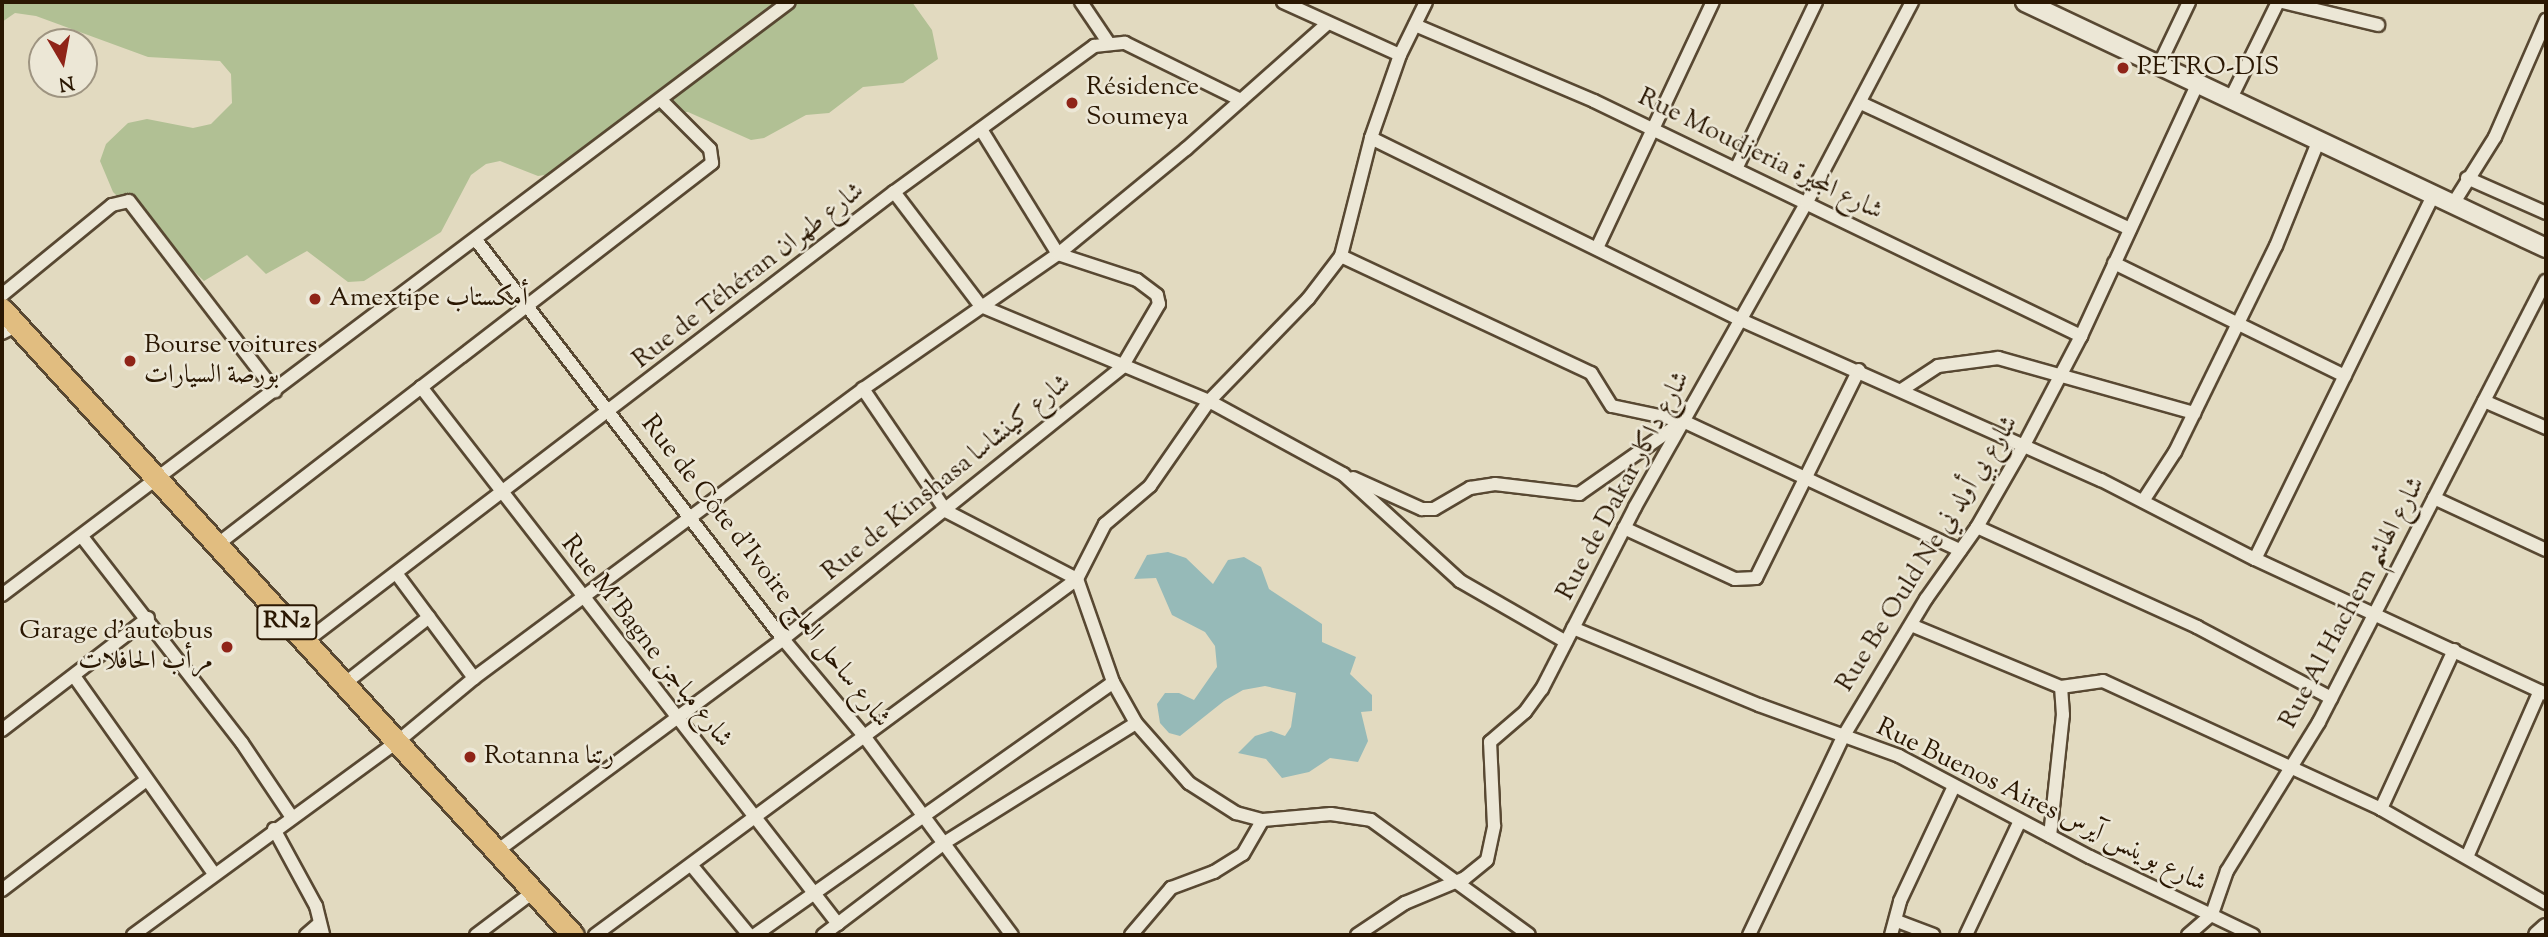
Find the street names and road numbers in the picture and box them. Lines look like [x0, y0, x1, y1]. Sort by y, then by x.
street label: Rue Moudjeria شارع المجيرة [1633, 82, 1887, 228]
street label: Rue de Téhéran شارع طهران [627, 176, 871, 376]
street label: Rue de Dakar شارع داكار [1550, 366, 1698, 606]
street label: Rue de Kinshasa شارع كينشاسا [816, 368, 1078, 588]
street label: Rue de Côte d'Ivoire شارع ساحل العاج [633, 410, 897, 734]
street label: Rue Be Ould Ne شارع بي أولد ني [1830, 410, 2026, 698]
street label: Rue Al Hachem شارع الهاشم [2273, 472, 2433, 734]
street label: Rue M'Bagne شارع مباجن [553, 530, 739, 754]
road number: RN2 [256, 602, 318, 642]
street label: Rue Buenos Aires شارع بوينس آيرس [1871, 712, 2211, 900]

